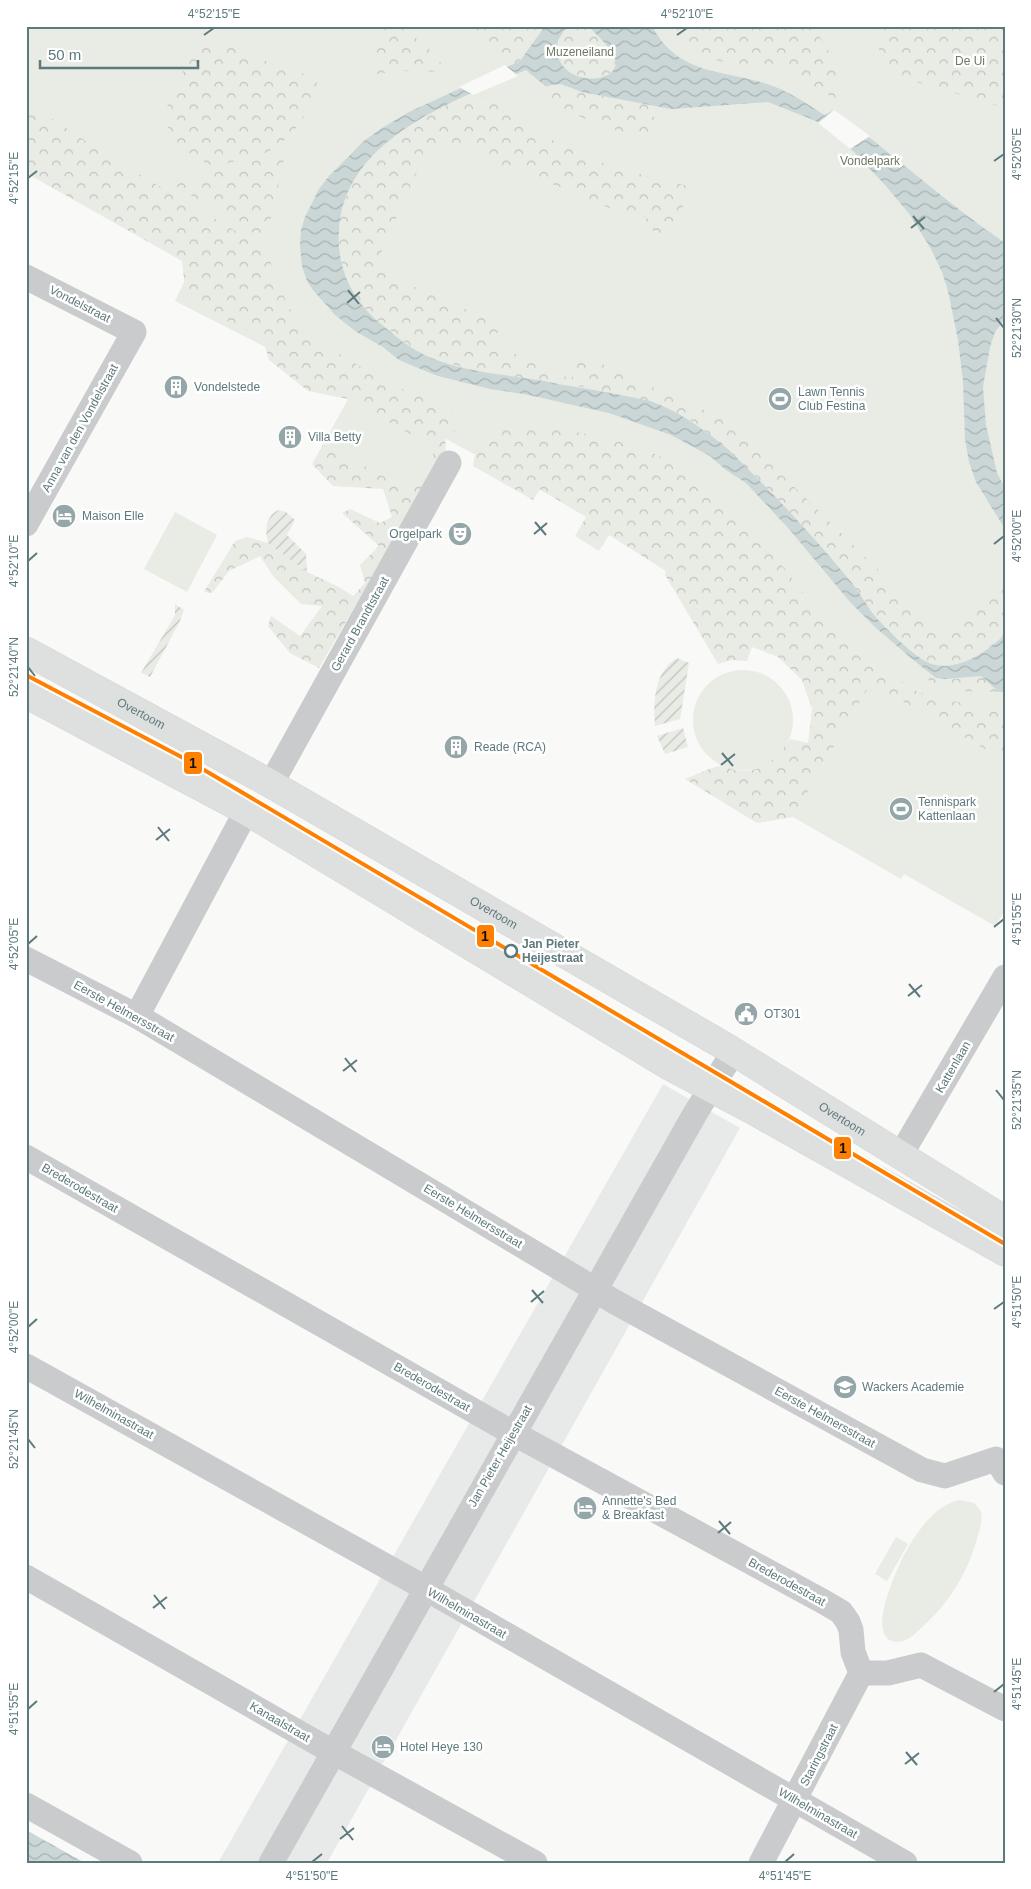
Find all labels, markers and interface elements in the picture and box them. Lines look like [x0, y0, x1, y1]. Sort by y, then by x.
text: 4°52'15"E [188, 7, 240, 21]
text: 4°52'10"E [661, 7, 713, 21]
scale bar [40, 38, 198, 70]
park label: Muzeneiland [546, 45, 614, 59]
text: 50 m [48, 46, 81, 63]
park label: De Ui [955, 54, 985, 68]
text: 4°52'05"E [1010, 128, 1024, 180]
text: 4°52'15"E [7, 152, 21, 204]
park label: Vondelpark [840, 154, 901, 168]
street label: Vondelstraat [47, 283, 113, 326]
text: 52°21'30"N [1010, 298, 1024, 358]
street label: Anna van den Vondelstraat [39, 361, 121, 494]
building icon: Vondelstede [163, 374, 189, 400]
place label: Vondelstede [194, 380, 260, 394]
place label: Lawn Tennis Club Festina [798, 385, 866, 413]
sports icon: Lawn Tennis Club Festina [767, 386, 793, 412]
building icon: Villa Betty [277, 424, 303, 450]
place label: Villa Betty [308, 430, 361, 444]
hotel icon: Maison Elle [51, 503, 77, 529]
place label: Maison Elle [82, 509, 144, 523]
text: 4°52'00"E [1010, 510, 1024, 562]
theatre icon: Orgelpark [447, 521, 473, 547]
place label: Orgelpark [389, 527, 443, 541]
text: 4°52'10"E [7, 535, 21, 587]
street label: Gerard Brandtstraat [328, 574, 392, 674]
text: 52°21'40"N [7, 637, 21, 697]
street label: Overtoom [115, 695, 168, 732]
building icon: Reade (RCA) [443, 734, 469, 760]
place label: Reade (RCA) [474, 740, 546, 754]
line badge: 1 [183, 751, 203, 775]
text: 1 [189, 755, 197, 771]
place label: Tennispark Kattenlaan [918, 795, 977, 823]
sports icon: Tennispark Kattenlaan [888, 796, 914, 822]
street label: Overtoom [467, 893, 520, 932]
text: 4°51'55"E [1010, 893, 1024, 945]
text: 4°52'05"E [7, 918, 21, 970]
line badge: 1 [476, 924, 495, 948]
text: 1 [481, 928, 489, 944]
place label: Jan Pieter Heijestraat [522, 937, 583, 965]
marker: Jan Pieter Heijestraat [504, 944, 518, 958]
street label: Eerste Helmersstraat [71, 978, 177, 1045]
public building icon: OT301 [733, 1001, 759, 1027]
place label: OT301 [764, 1007, 801, 1021]
street label: Kattenlaan [933, 1039, 973, 1095]
text: 52°21'35"N [1010, 1070, 1024, 1130]
street label: Overtoom [816, 1099, 868, 1139]
line badge: 1 [833, 1136, 852, 1160]
text: 1 [839, 1140, 847, 1156]
street label: Brederodestraat [39, 1160, 121, 1216]
street label: Eerste Helmersstraat [421, 1181, 525, 1251]
text: 4°51'50"E [1010, 1276, 1024, 1328]
text: 4°52'00"E [7, 1301, 21, 1353]
street label: Brederodestraat [391, 1359, 473, 1415]
school or university icon: Wackers Academie [832, 1374, 858, 1400]
place label: Wackers Academie [862, 1380, 965, 1394]
street label: Eerste Helmersstraat [772, 1384, 878, 1451]
street label: Wilhelminastraat [72, 1386, 157, 1442]
street label: Jan Pieter Heijestraat [465, 1402, 535, 1509]
text: 52°21'45"N [7, 1409, 21, 1469]
place label: Annette's Bed & Breakfast [602, 1494, 676, 1522]
hotel icon: Annette's Bed & Breakfast [572, 1495, 598, 1521]
street label: Brederodestraat [746, 1555, 829, 1609]
street label: Wilhelminastraat [425, 1585, 509, 1642]
text: 4°51'45"E [1010, 1658, 1024, 1710]
text: 4°51'55"E [7, 1683, 21, 1735]
street label: Kanaalstraat [247, 1699, 313, 1745]
street label: Staringstraat [797, 1721, 841, 1788]
hotel icon: Hotel Heye 130 [370, 1734, 396, 1760]
place label: Hotel Heye 130 [400, 1740, 483, 1754]
street label: Wilhelminastraat [776, 1785, 860, 1842]
text: 4°51'50"E [286, 1869, 338, 1883]
text: 4°51'45"E [759, 1869, 811, 1883]

